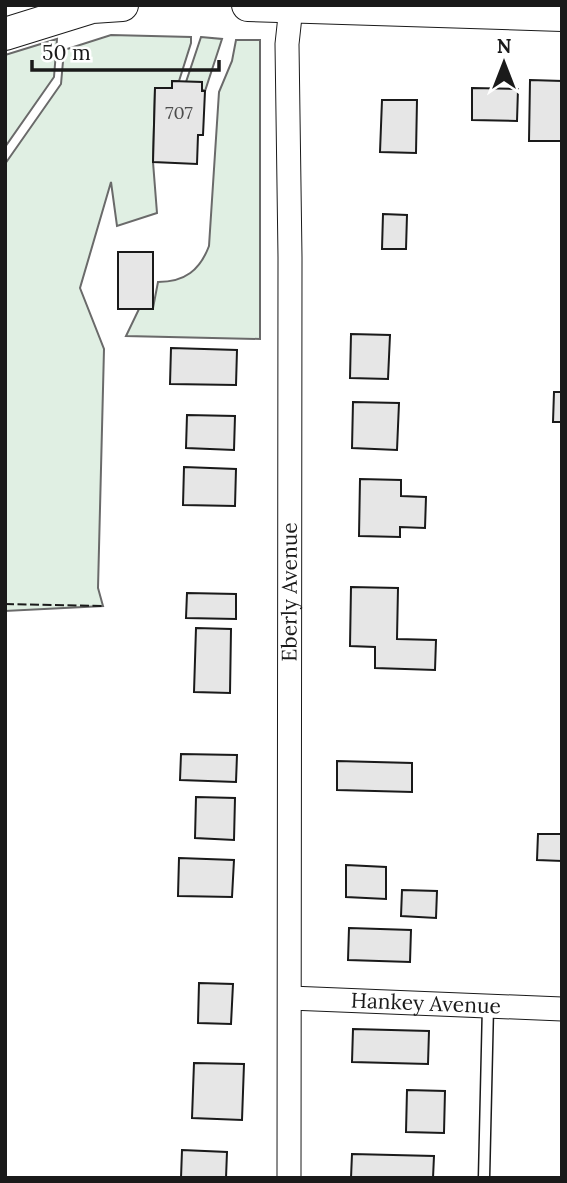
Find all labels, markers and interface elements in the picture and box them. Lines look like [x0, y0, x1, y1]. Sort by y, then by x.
scale bar [32, 28, 219, 72]
north arrow [469, 28, 539, 98]
text: N [497, 34, 512, 58]
text: 50 m [42, 39, 91, 66]
house number: 707 [165, 101, 193, 124]
street label: Eberly Avenue [276, 522, 303, 662]
street label: Hankey Avenue [350, 986, 501, 1020]

